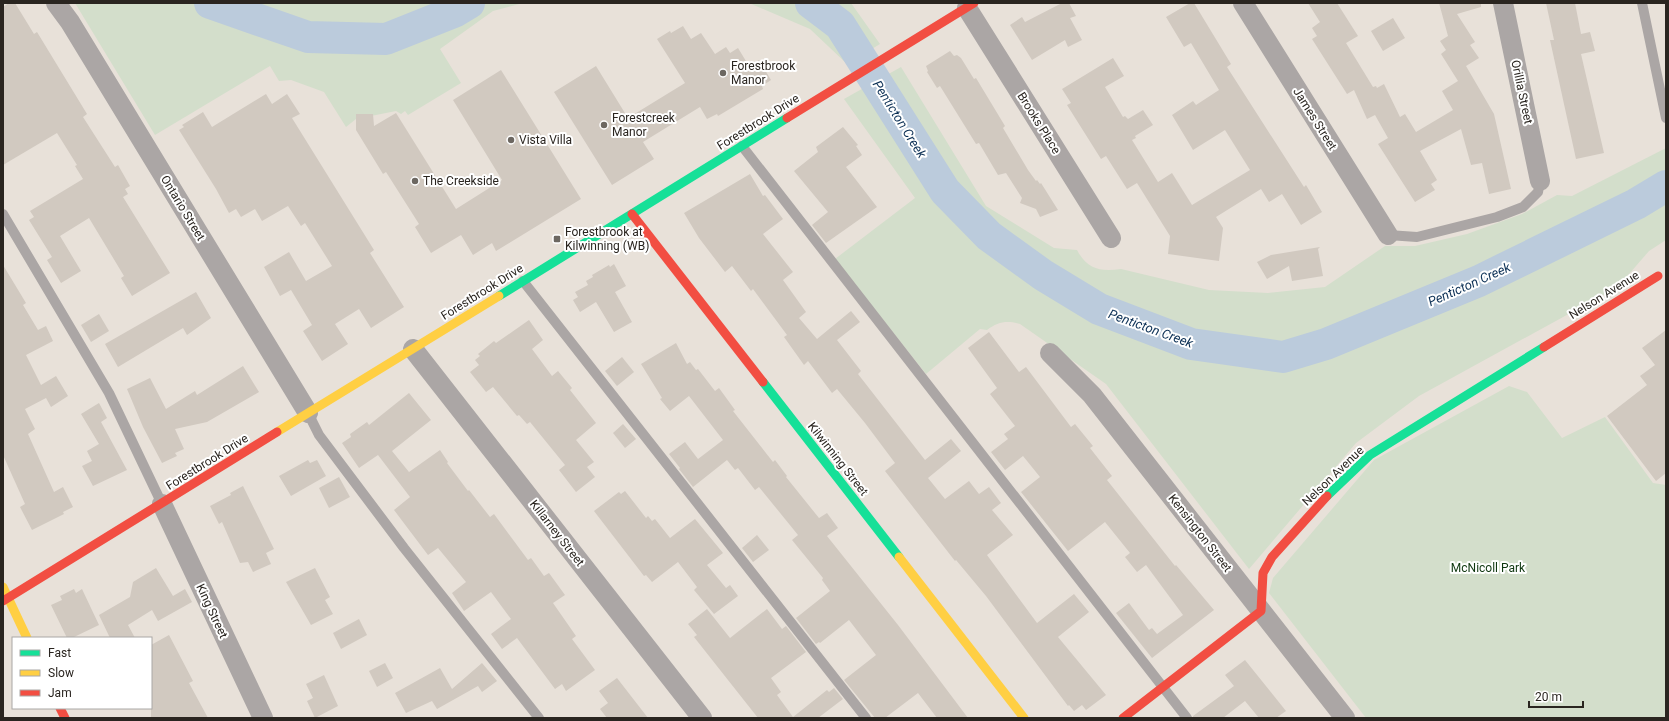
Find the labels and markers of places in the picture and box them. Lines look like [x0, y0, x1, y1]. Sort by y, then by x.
place label: Forestbrook Manor [731, 59, 796, 87]
marker: Forestbrook Manor [718, 68, 728, 78]
place label: Forestcreek Manor [612, 111, 676, 139]
marker: Forestcreek Manor [599, 120, 609, 130]
place label: Vista Villa [519, 133, 572, 147]
marker: Vista Villa [506, 135, 516, 145]
place label: The Creekside [423, 174, 499, 188]
marker: The Creekside [410, 176, 420, 186]
place label: Forestbrook at Kilwinning (WB) [565, 225, 649, 253]
marker: Forestbrook at Kilwinning (WB) [552, 234, 562, 244]

